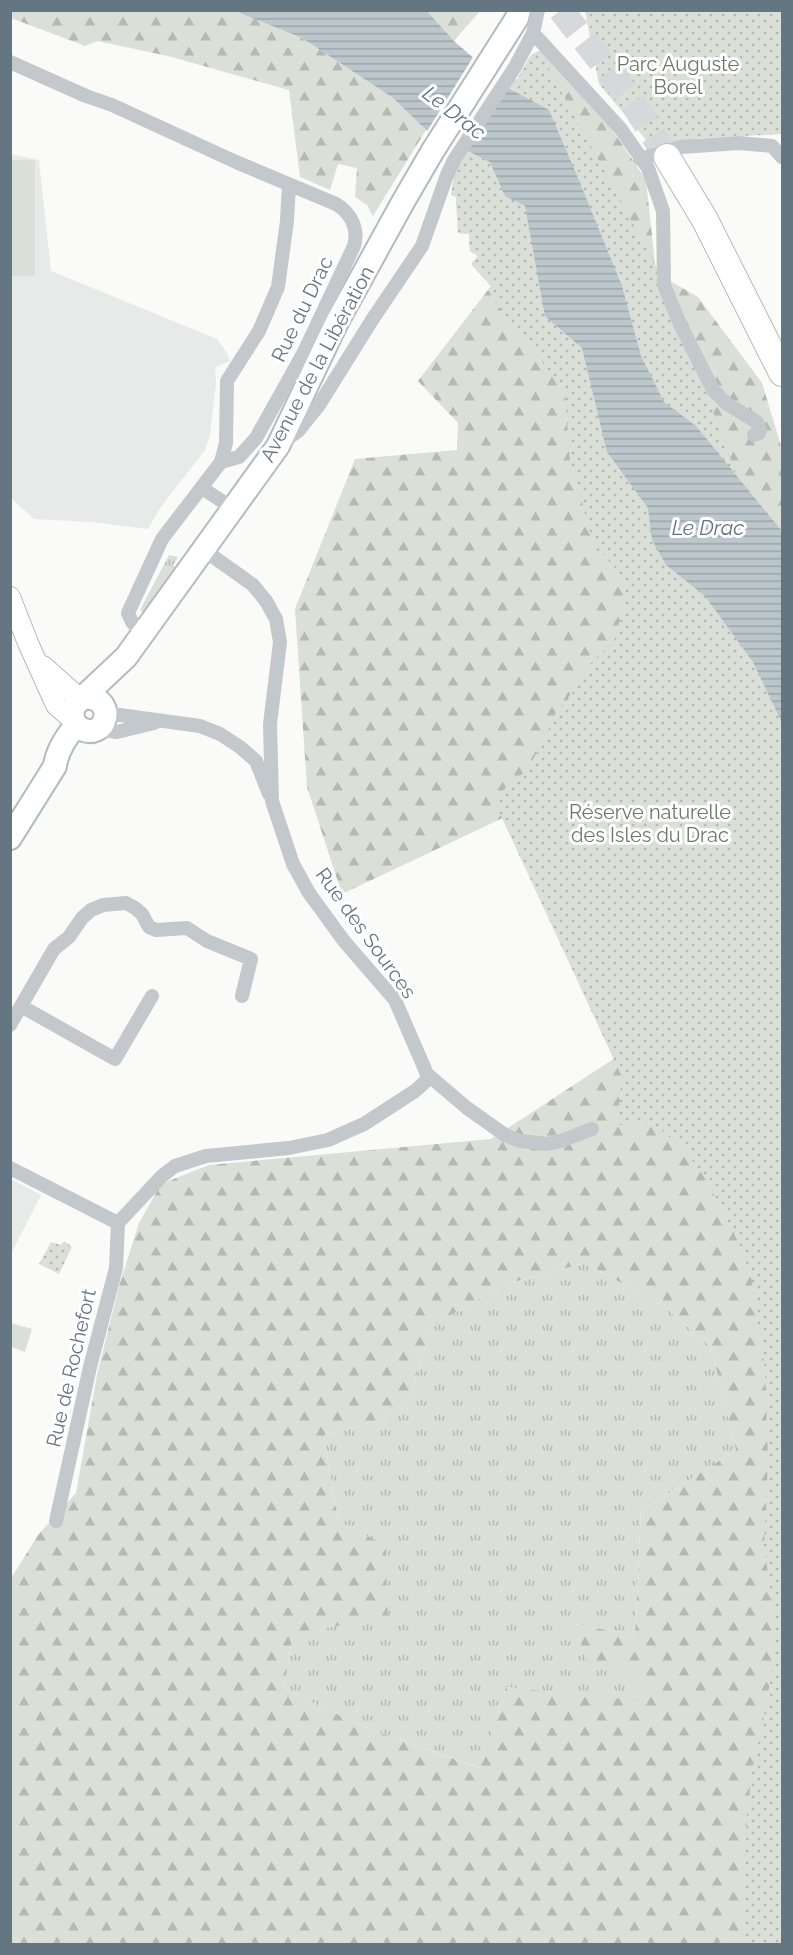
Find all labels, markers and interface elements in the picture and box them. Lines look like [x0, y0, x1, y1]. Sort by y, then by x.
park label: Parc Auguste Borel [617, 52, 740, 99]
water label: Le Drac [418, 80, 491, 145]
street label: Rue du Drac [266, 252, 338, 366]
street label: Avenue de la Libération [255, 262, 379, 466]
water label: Le Drac [672, 515, 744, 540]
park label: Réserve naturelle des Isles du Drac [569, 800, 731, 847]
street label: Rue des Sources [311, 863, 421, 1003]
street label: Rue de Rochefort [41, 1286, 101, 1449]

